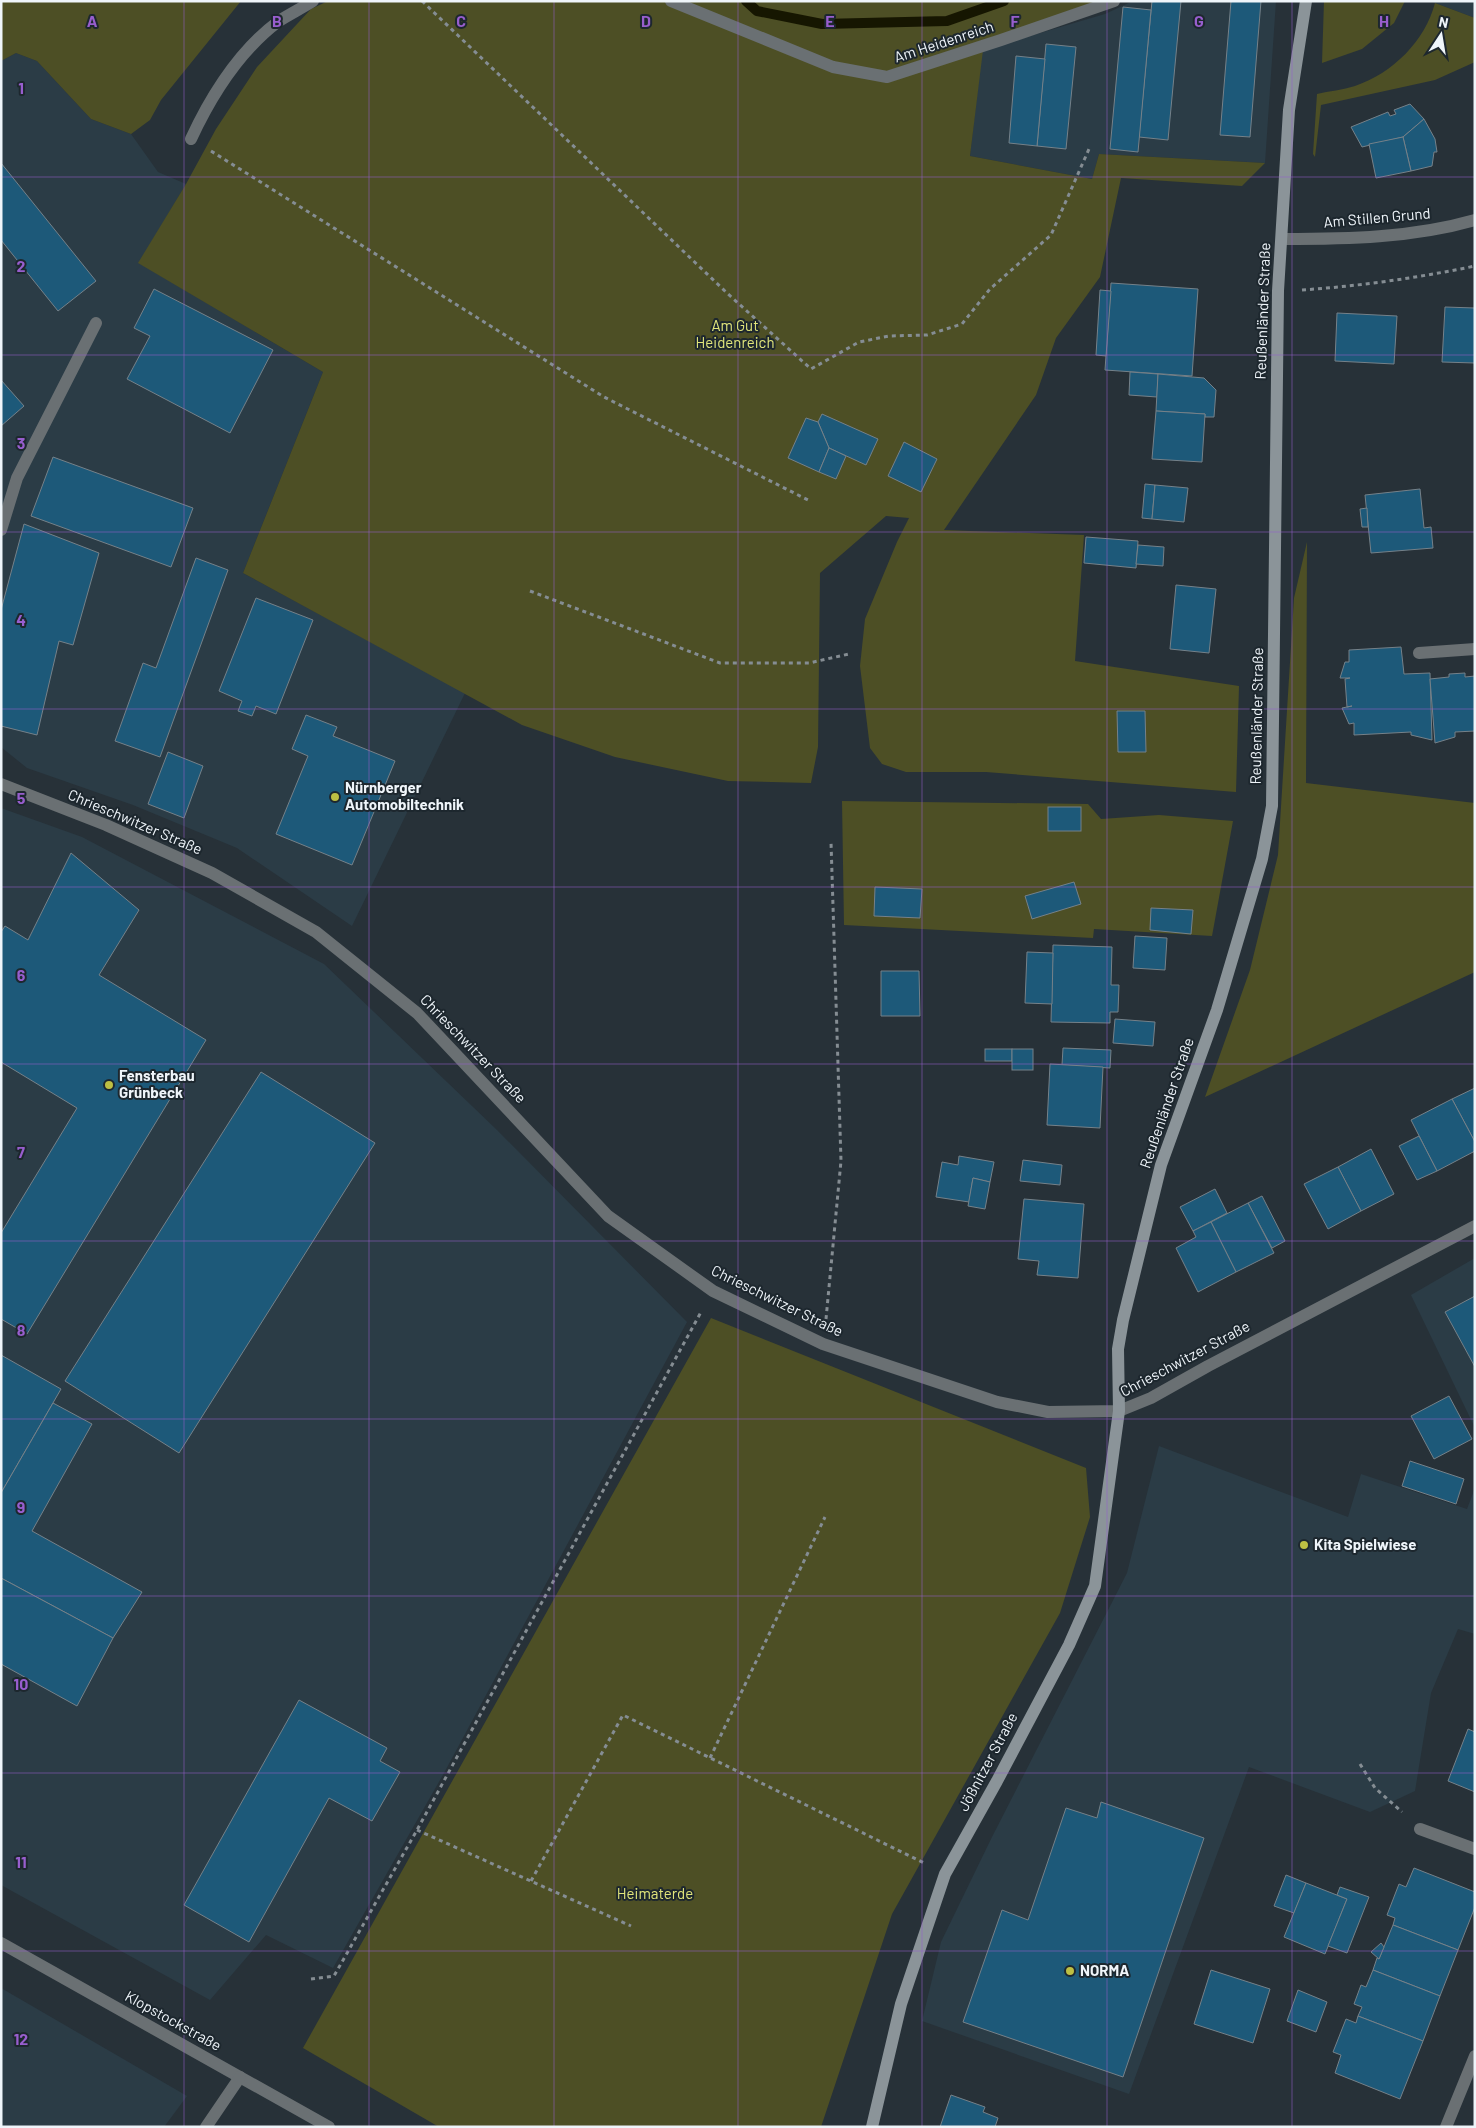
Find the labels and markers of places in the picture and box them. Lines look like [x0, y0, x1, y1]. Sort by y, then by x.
place label: Nürnberger Automobiltechnik [345, 778, 464, 813]
marker: Nürnberger Automobiltechnik [329, 791, 341, 803]
place label: Fensterbau Grünbeck [119, 1066, 195, 1101]
marker: Fensterbau Grünbeck [103, 1079, 115, 1091]
place label: Kita Spielwiese [1314, 1535, 1416, 1553]
marker: Kita Spielwiese [1298, 1539, 1310, 1551]
place label: NORMA [1080, 1961, 1129, 1979]
marker: NORMA [1064, 1965, 1076, 1977]

